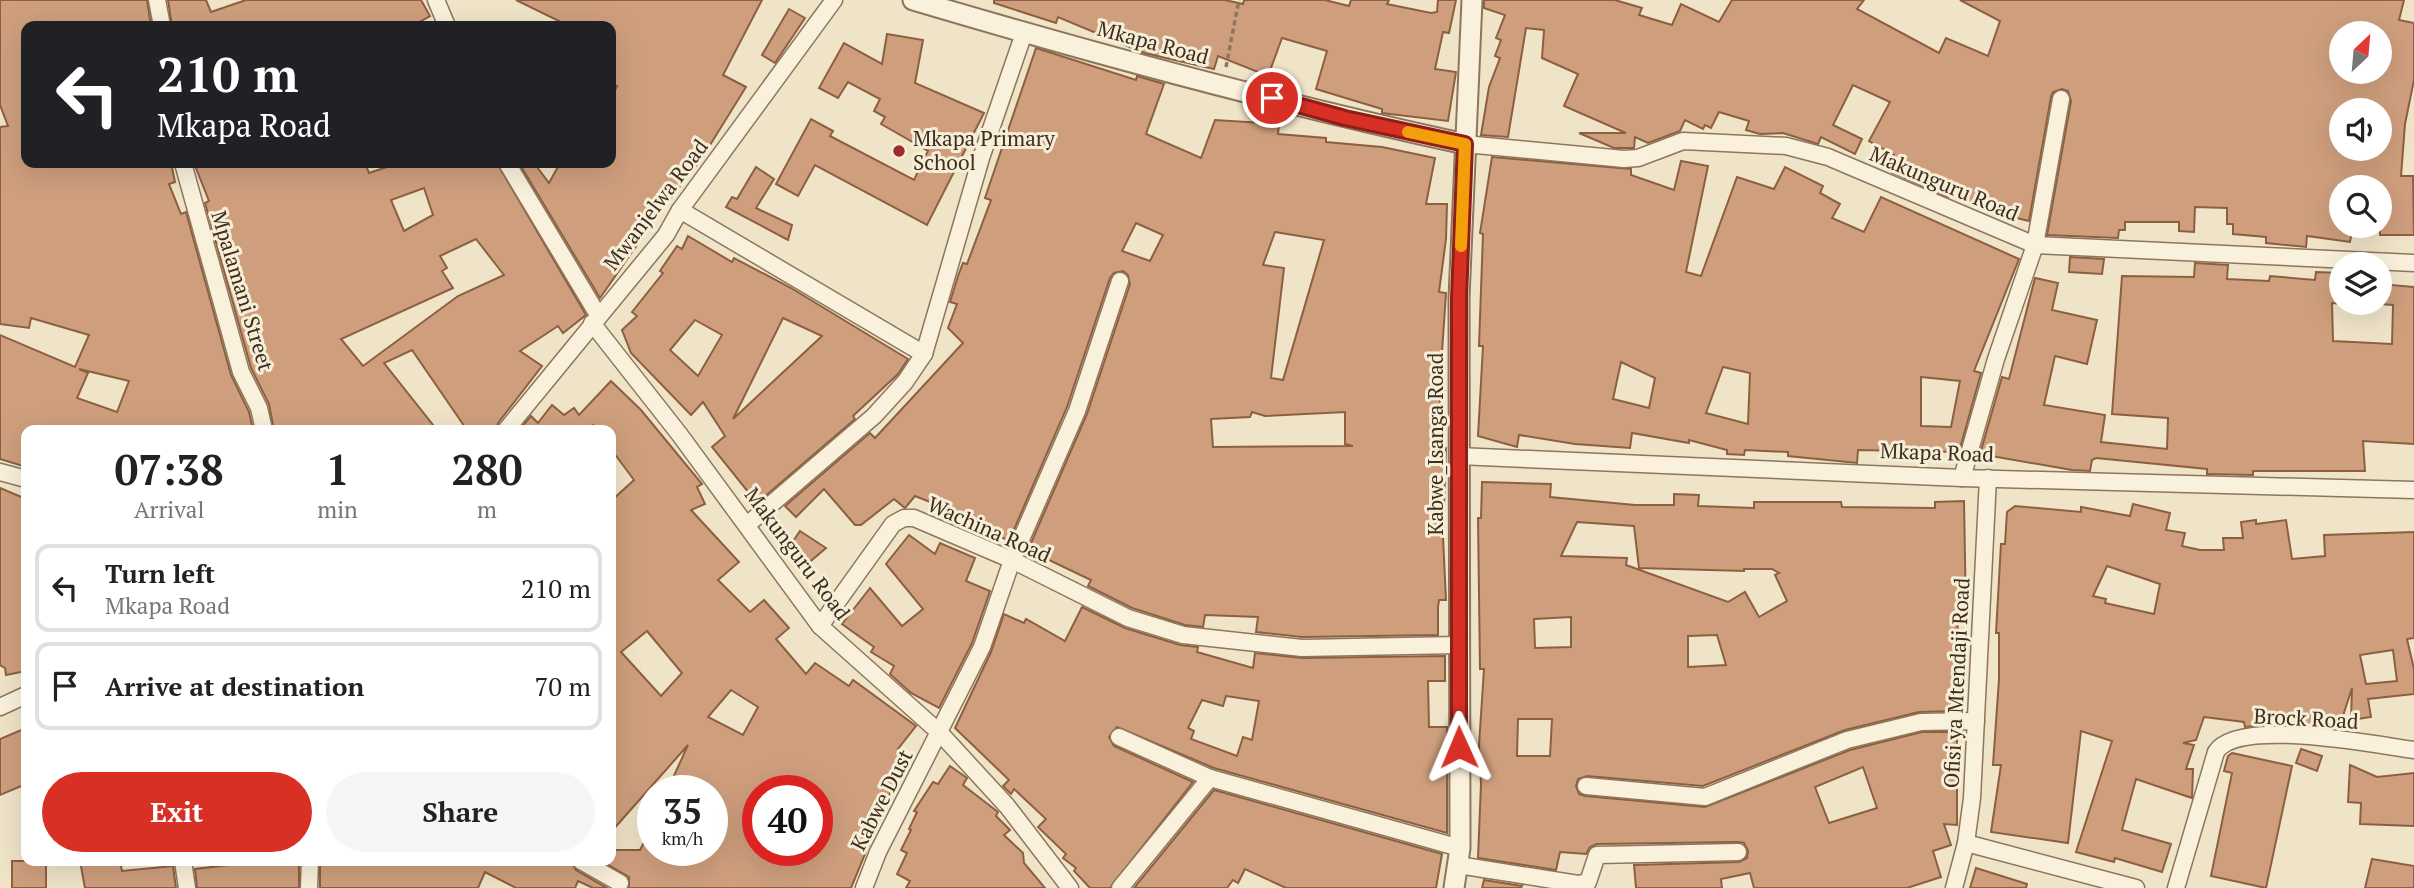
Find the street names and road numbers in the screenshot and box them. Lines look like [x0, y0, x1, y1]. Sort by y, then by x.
street label: Mkapa Road [1095, 14, 1212, 70]
street label: Mwanjelwa Road [597, 133, 714, 276]
street label: Makunguru Road [1866, 139, 2024, 227]
street label: Mpalamani Street [205, 207, 281, 375]
street label: Kabwe_Isanga Road [1421, 352, 1449, 535]
street label: Mkapa Road [1880, 436, 1995, 468]
street label: Makunguru Road [739, 481, 857, 626]
street label: Wachina Road [923, 489, 1056, 569]
street label: Ofisi ya Mtendaji Road [1937, 577, 1976, 789]
street label: Brock Road [2253, 701, 2360, 735]
street label: Kabwe Dust [844, 744, 919, 855]

